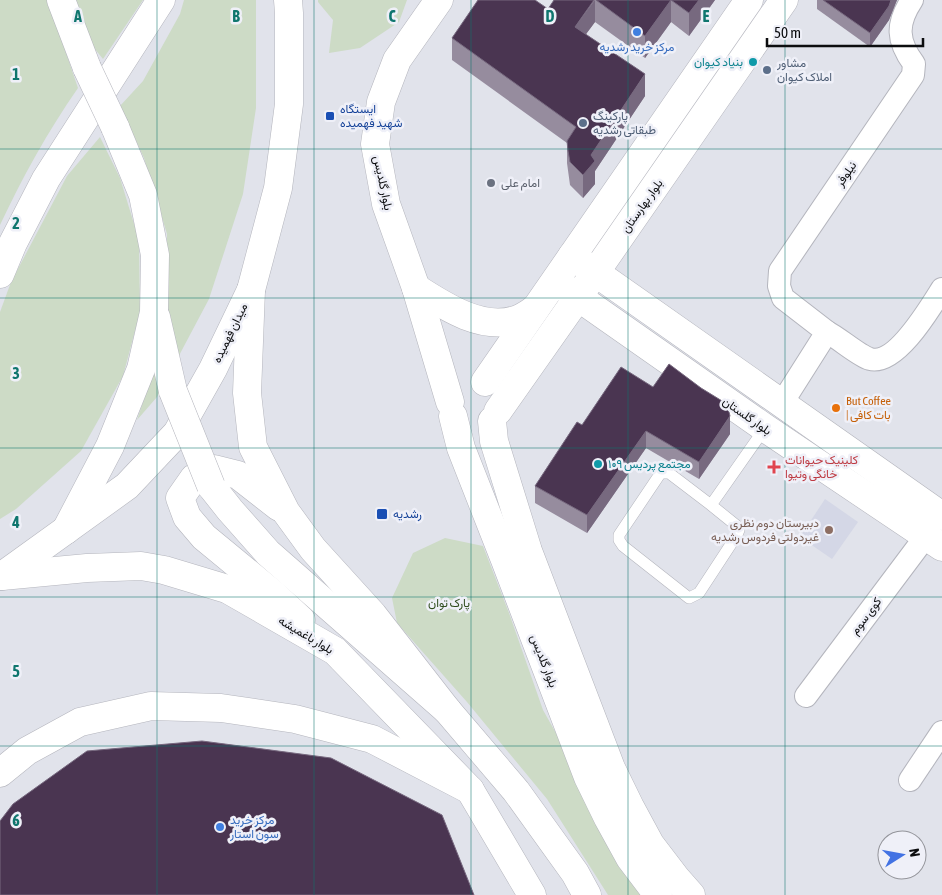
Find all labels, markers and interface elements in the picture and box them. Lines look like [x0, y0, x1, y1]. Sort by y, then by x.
text: A [73, 7, 82, 25]
text: B [232, 7, 240, 25]
text: C [388, 7, 396, 25]
text: D [546, 7, 555, 25]
text: E [703, 7, 710, 25]
scale bar [767, 15, 923, 47]
text: 50 m [774, 24, 801, 41]
marker: مرکز خرید رشدیه [631, 26, 643, 38]
place label: مرکز خرید رشدیه [600, 40, 674, 55]
place label: بنیاد کیوان [694, 55, 743, 70]
marker: بنیاد کیوان [747, 56, 759, 68]
place label: مشاور املاک کیوان [776, 56, 832, 85]
marker: مشاور املاک کیوان [761, 64, 773, 76]
text: 1 [12, 65, 20, 83]
place label: ایستگاه شهید فهمیده [340, 102, 402, 131]
place label: پارکینگ طبقاتی رشدیه [593, 109, 656, 138]
marker: ایستگاه شهید فهمیده [324, 110, 336, 122]
marker: پارکینگ طبقاتی رشدیه [577, 117, 589, 129]
street label: بلوار گلدیس [369, 154, 396, 212]
street label: نیلوفر [832, 159, 860, 191]
place label: امام علی [501, 176, 540, 191]
street label: بلوار بهارستان [618, 176, 666, 236]
marker: امام علی [485, 177, 497, 189]
text: 2 [12, 214, 20, 232]
street label: میدان فهمیده [210, 301, 251, 365]
text: 3 [12, 364, 20, 382]
street label: بلوار گلستان [719, 394, 774, 439]
place label: But Coffee | بات کافی [846, 394, 891, 423]
marker: But Coffee | بات کافی [830, 402, 842, 414]
place label: کلینیک حیوانات خانگی وتیوا [785, 453, 858, 482]
place label: مجتمع پردیس ۱۰۹ [608, 457, 691, 473]
marker: مجتمع پردیس ۱۰۹ [592, 458, 604, 470]
marker: کلینیک حیوانات خانگی وتیوا [767, 460, 781, 474]
marker: رشدیه [375, 507, 389, 521]
place label: رشدیه [393, 507, 422, 522]
text: 4 [11, 513, 20, 531]
place label: دبیرستان دوم نظری غیردولتی فردوس رشدیه [711, 516, 819, 545]
marker: دبیرستان دوم نظری غیردولتی فردوس رشدیه [823, 524, 835, 536]
street label: کوی سوم [848, 595, 885, 638]
park label: پارک توان [428, 596, 470, 611]
street label: بلوار باغمیشه [275, 613, 336, 658]
street label: بلوار گلدیس [527, 633, 560, 690]
text: 5 [12, 662, 20, 680]
text: 6 [12, 811, 20, 829]
place label: مرکز خرید سون استار [229, 813, 279, 842]
marker: مرکز خرید سون استار [214, 821, 226, 833]
north arrow [877, 830, 927, 880]
text: N [906, 847, 923, 858]

